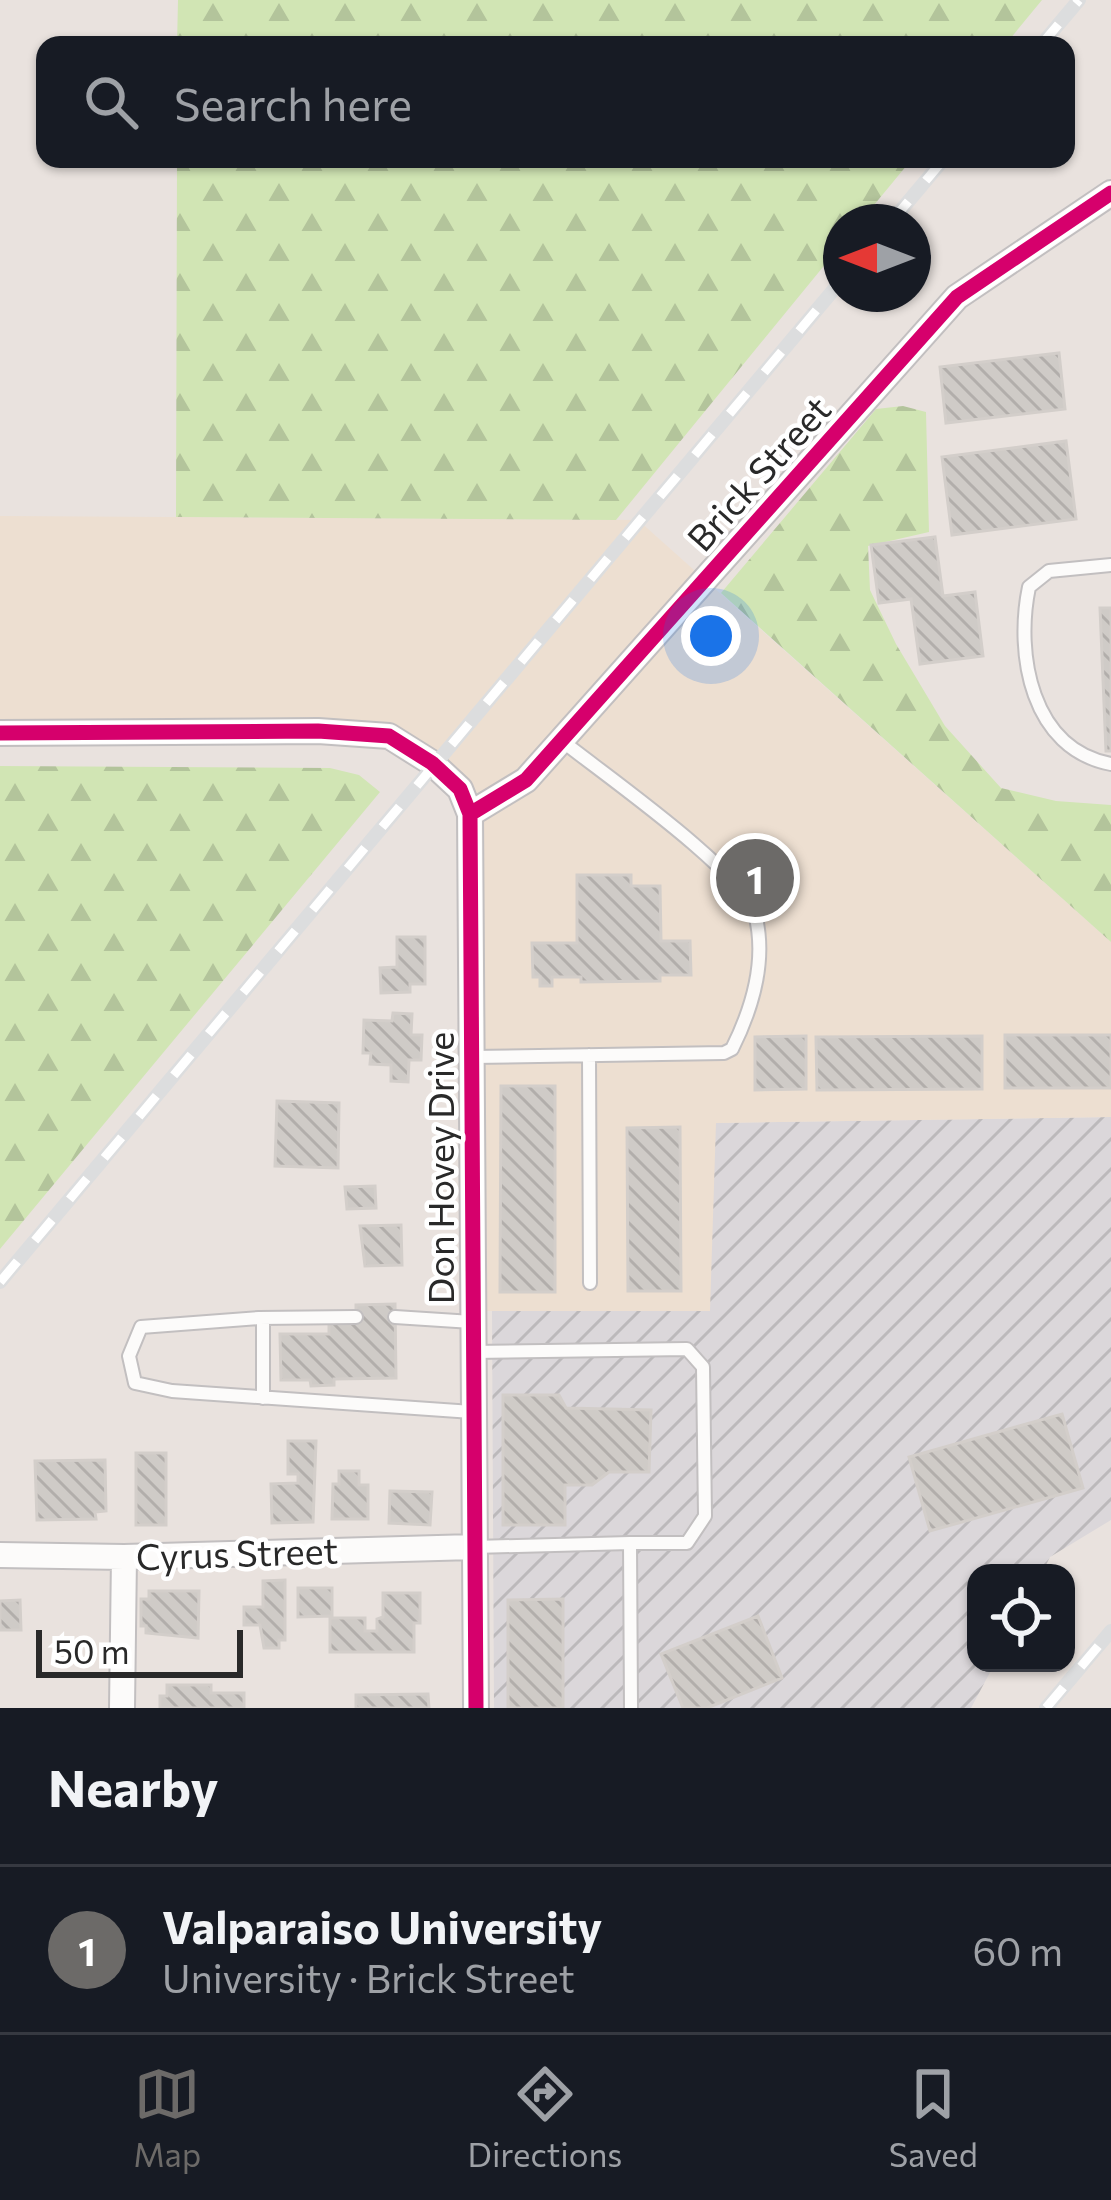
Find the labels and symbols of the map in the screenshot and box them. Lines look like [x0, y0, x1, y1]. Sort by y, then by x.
north arrow [823, 204, 931, 312]
street label: Brick Street [677, 386, 838, 559]
your location [681, 606, 741, 666]
pin: 1 [716, 833, 794, 923]
street label: Don Hovey Drive [417, 1032, 461, 1304]
street label: Cyrus Street [135, 1526, 339, 1578]
scale bar [36, 1624, 243, 1677]

